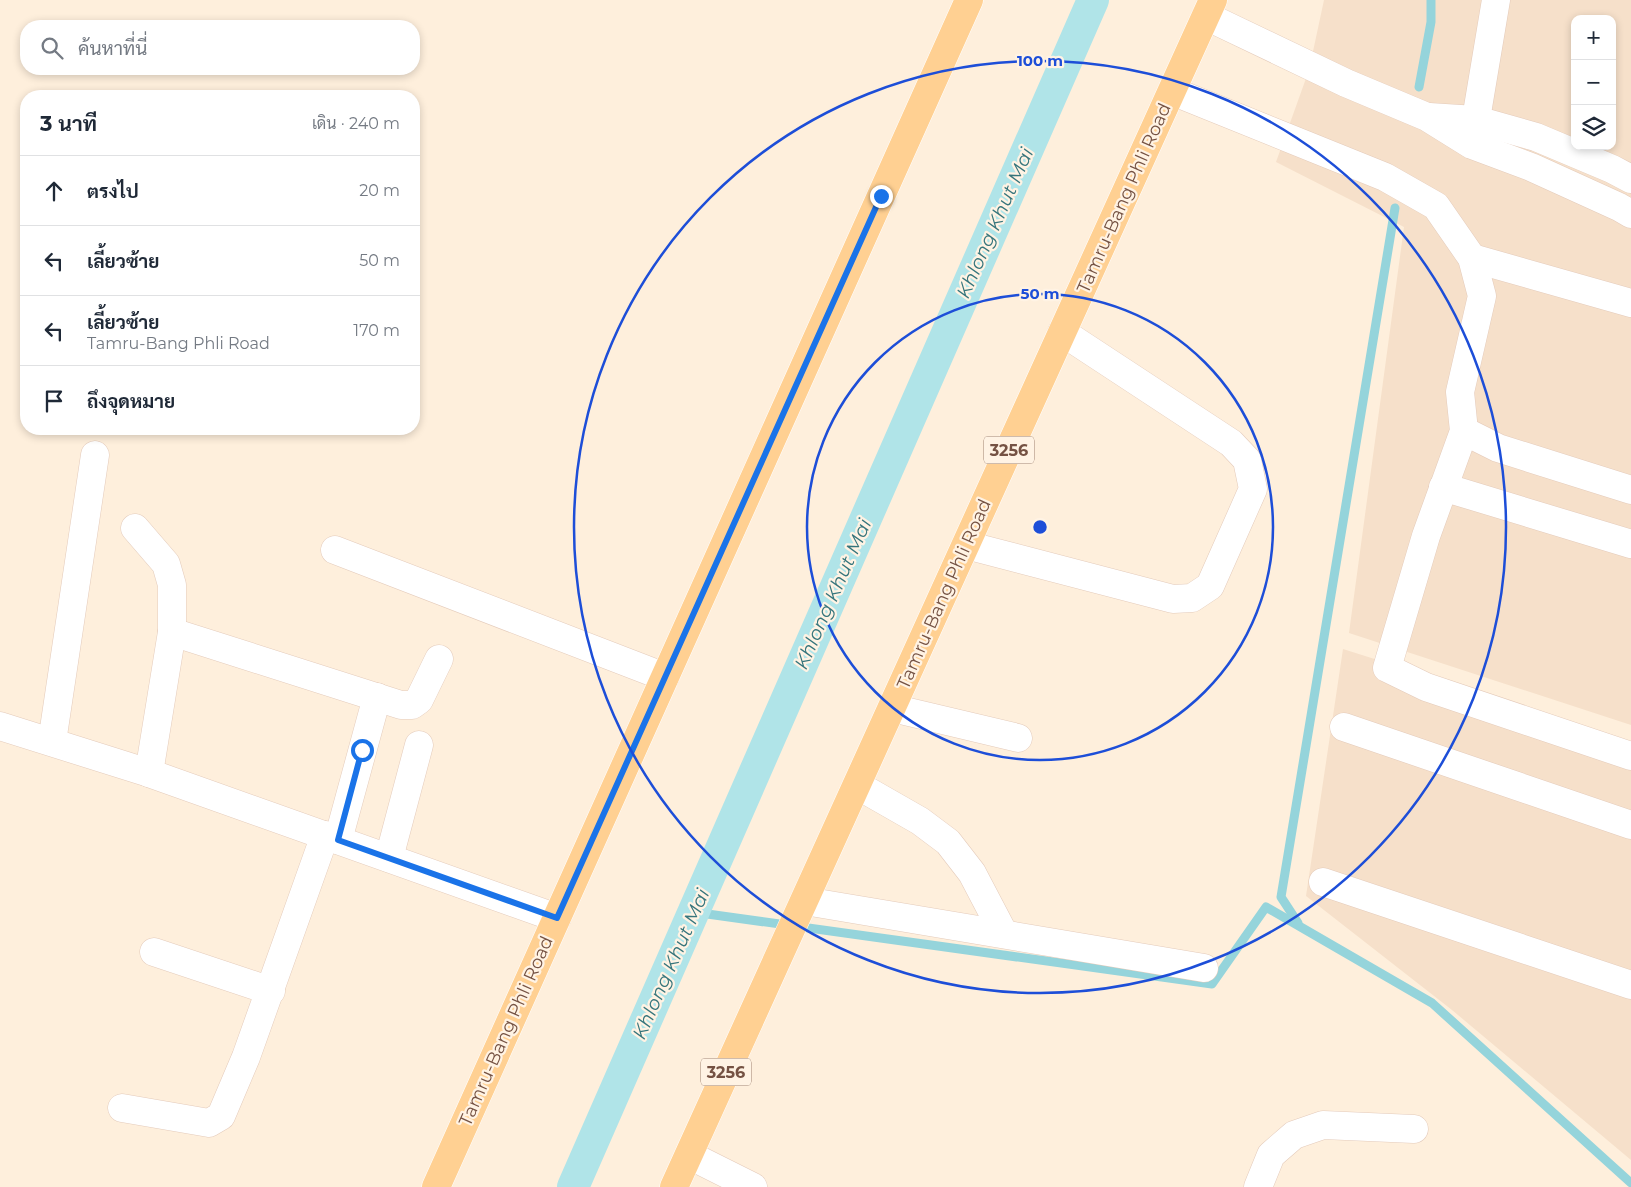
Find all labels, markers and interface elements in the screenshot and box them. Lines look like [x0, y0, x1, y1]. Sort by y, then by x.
map controls [1571, 15, 1616, 150]
button: + [1571, 15, 1616, 60]
search box [20, 20, 420, 75]
icon: search [38, 34, 66, 62]
text: ค้นหาที่นี่ [78, 37, 147, 60]
text: 100 m [1017, 51, 1063, 70]
button: − [1571, 60, 1616, 105]
street label: Tamru-Bang Phli Road [1072, 100, 1176, 296]
button: layers [1571, 105, 1616, 150]
text: 3 นาที [40, 111, 97, 136]
text: เดิน · 240 m [312, 114, 400, 133]
water label: Khlong Khut Mai [952, 143, 1039, 302]
icon: ahead [40, 177, 68, 205]
text: ตรงไป [87, 180, 139, 203]
text: 20 m [359, 181, 400, 200]
route end [870, 185, 893, 208]
icon: left [40, 247, 68, 275]
text: เลี้ยวซ้าย [87, 250, 159, 273]
text: 50 m [359, 251, 400, 270]
text: 50 m [1020, 284, 1060, 303]
text: เลี้ยวซ้าย [87, 311, 159, 334]
icon: left [40, 317, 68, 345]
text: 170 m [353, 321, 400, 340]
text: Tamru-Bang Phli Road [87, 334, 270, 353]
icon: arrive [40, 387, 68, 415]
text: ถึงจุดหมาย [87, 390, 175, 413]
road number: 3256 [984, 436, 1034, 464]
street label: Tamru-Bang Phli Road [892, 496, 996, 692]
water label: Khlong Khut Mai [790, 514, 877, 673]
centre of rings [1031, 518, 1049, 536]
route start [351, 739, 374, 762]
water label: Khlong Khut Mai [628, 884, 715, 1043]
street label: Tamru-Bang Phli Road [454, 933, 558, 1129]
road number: 3256 [701, 1058, 751, 1086]

